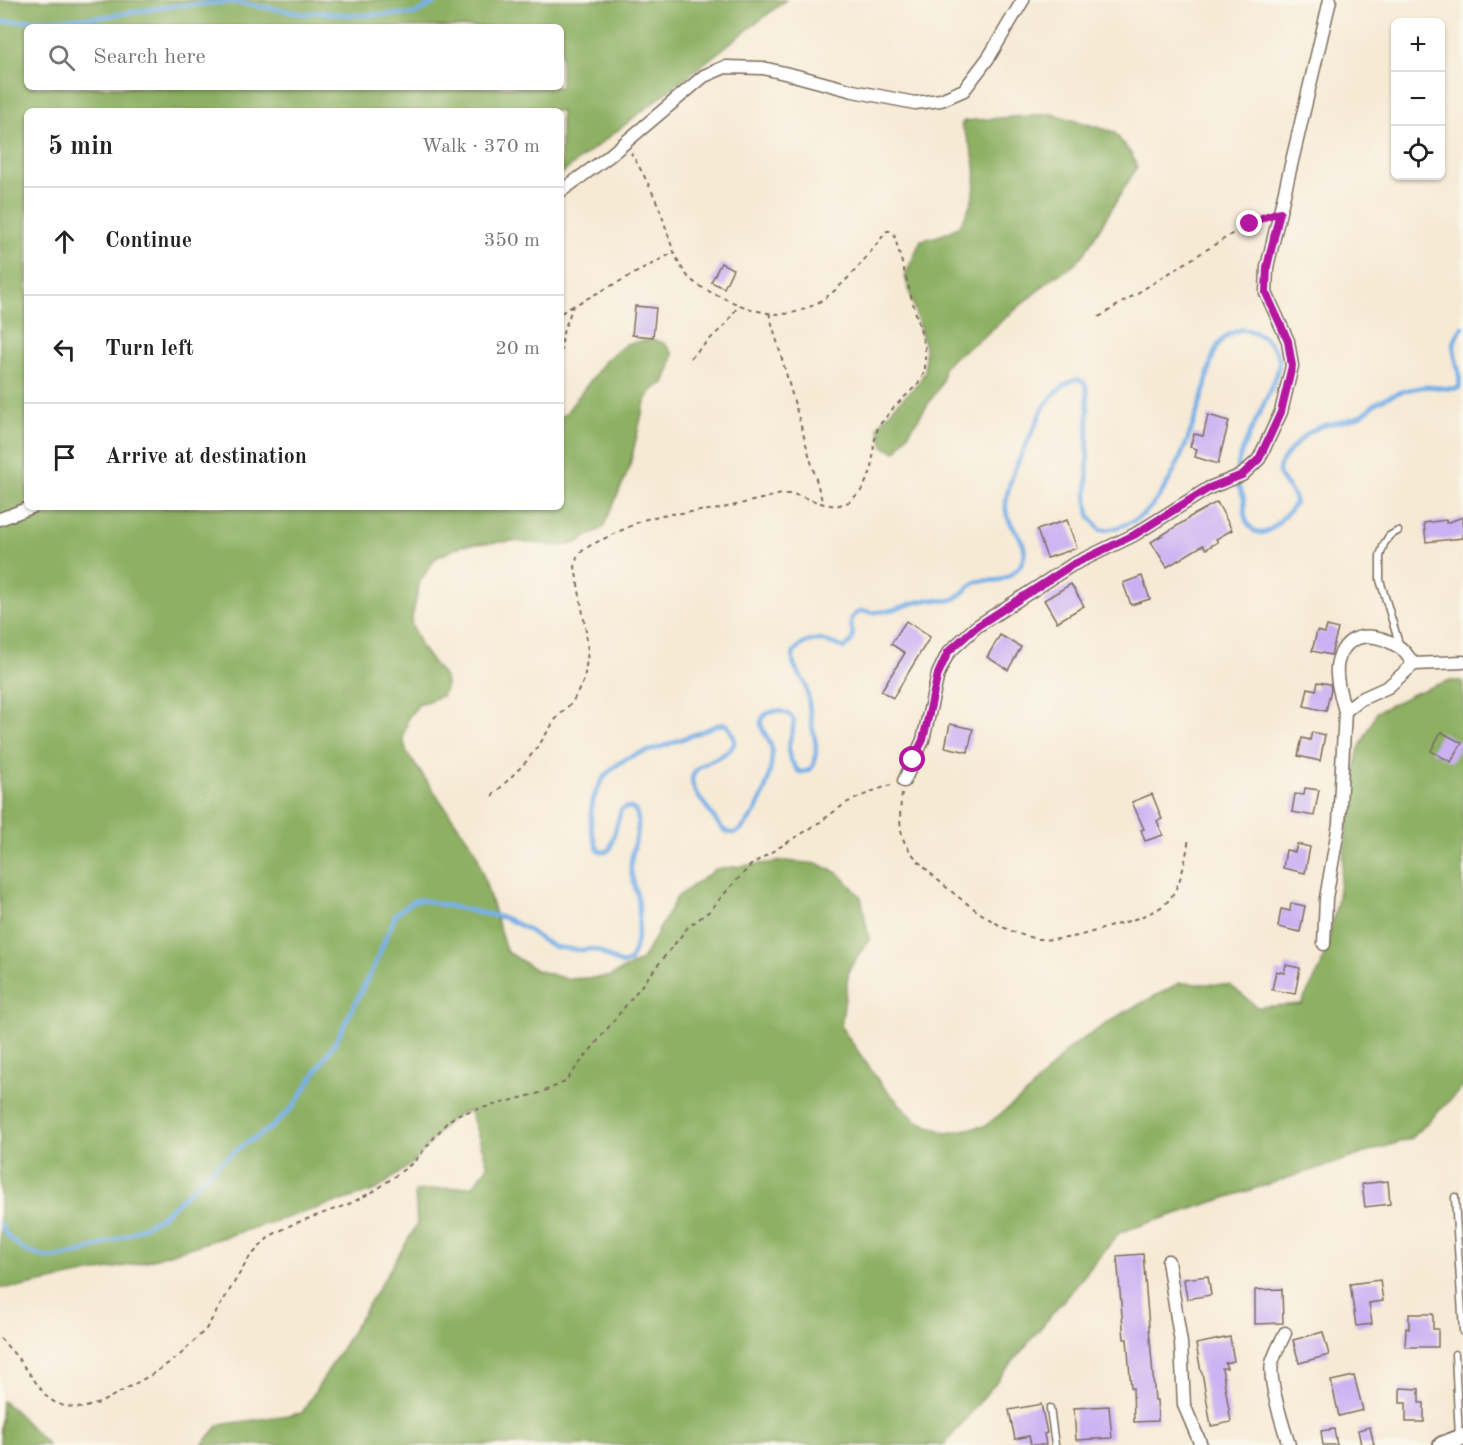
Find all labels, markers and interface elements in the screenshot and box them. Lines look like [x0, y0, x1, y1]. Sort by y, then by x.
map controls [1391, 18, 1445, 180]
button: + [1391, 18, 1445, 72]
search box [24, 24, 564, 90]
icon: search [45, 41, 78, 74]
text: Search here [93, 46, 206, 68]
button: − [1391, 72, 1445, 126]
button: locate [1391, 126, 1445, 180]
text: 5 min [48, 134, 113, 160]
text: Walk · 370 m [421, 137, 540, 157]
route end [1236, 210, 1262, 236]
icon: ahead [48, 225, 81, 258]
text: Continue [105, 230, 192, 252]
text: 350 m [484, 231, 540, 251]
icon: left [48, 333, 81, 366]
text: Turn left [105, 338, 194, 360]
text: 20 m [495, 339, 540, 359]
icon: arrive [48, 441, 81, 474]
text: Arrive at destination [105, 446, 307, 468]
route start [899, 746, 925, 772]

